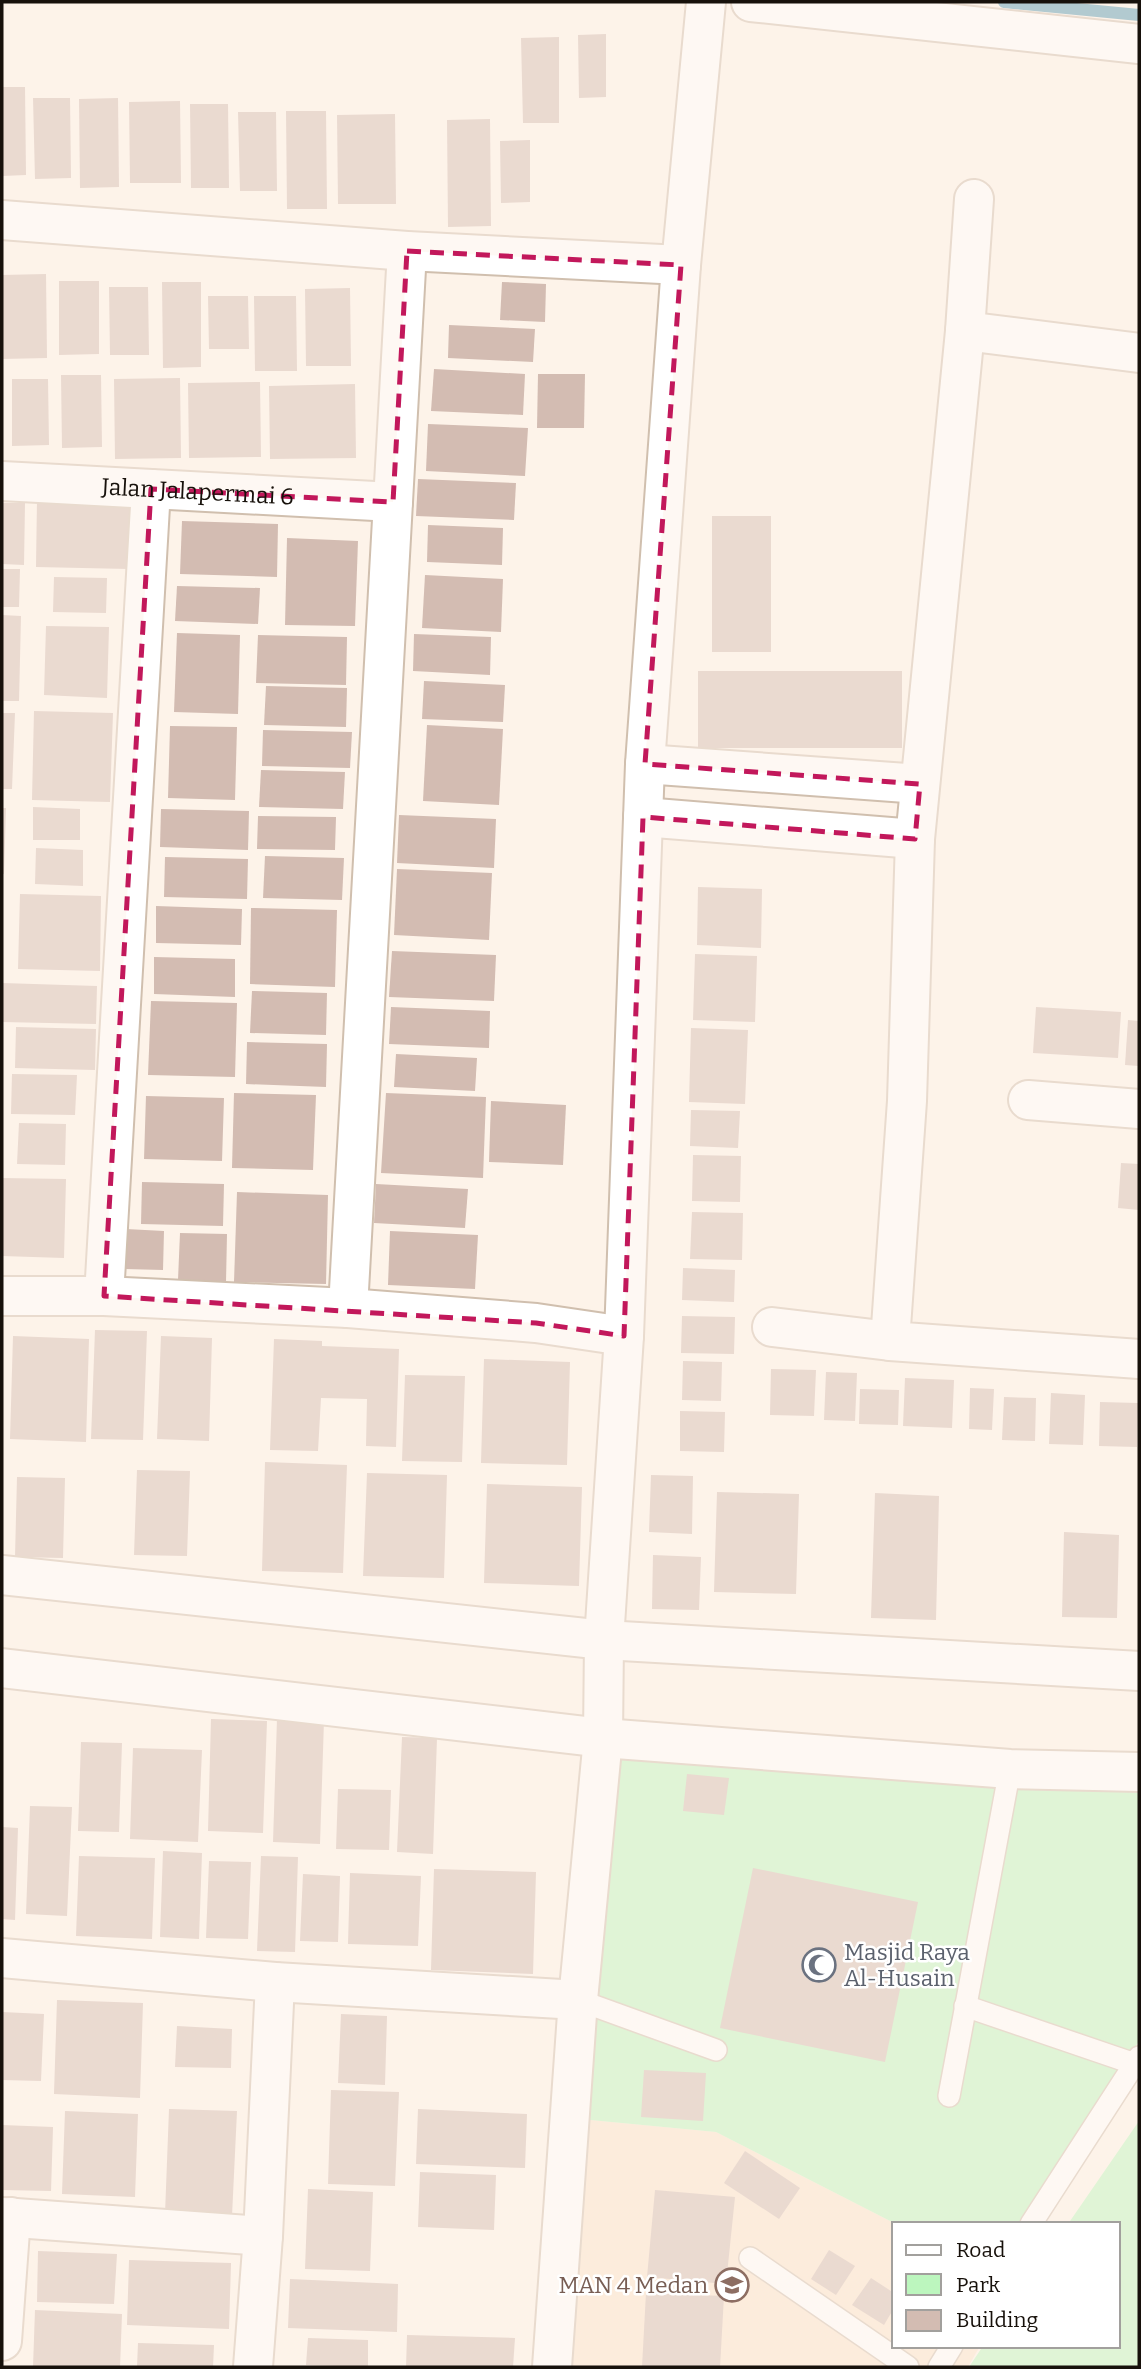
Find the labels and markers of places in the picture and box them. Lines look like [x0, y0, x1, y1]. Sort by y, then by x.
place label: Masjid Raya Al-Husain [844, 1938, 970, 1992]
mosque icon: Masjid Raya Al-Husain [800, 1946, 838, 1984]
school or university icon: MAN 4 Medan [713, 2266, 751, 2304]
place label: MAN 4 Medan [559, 2271, 708, 2299]

